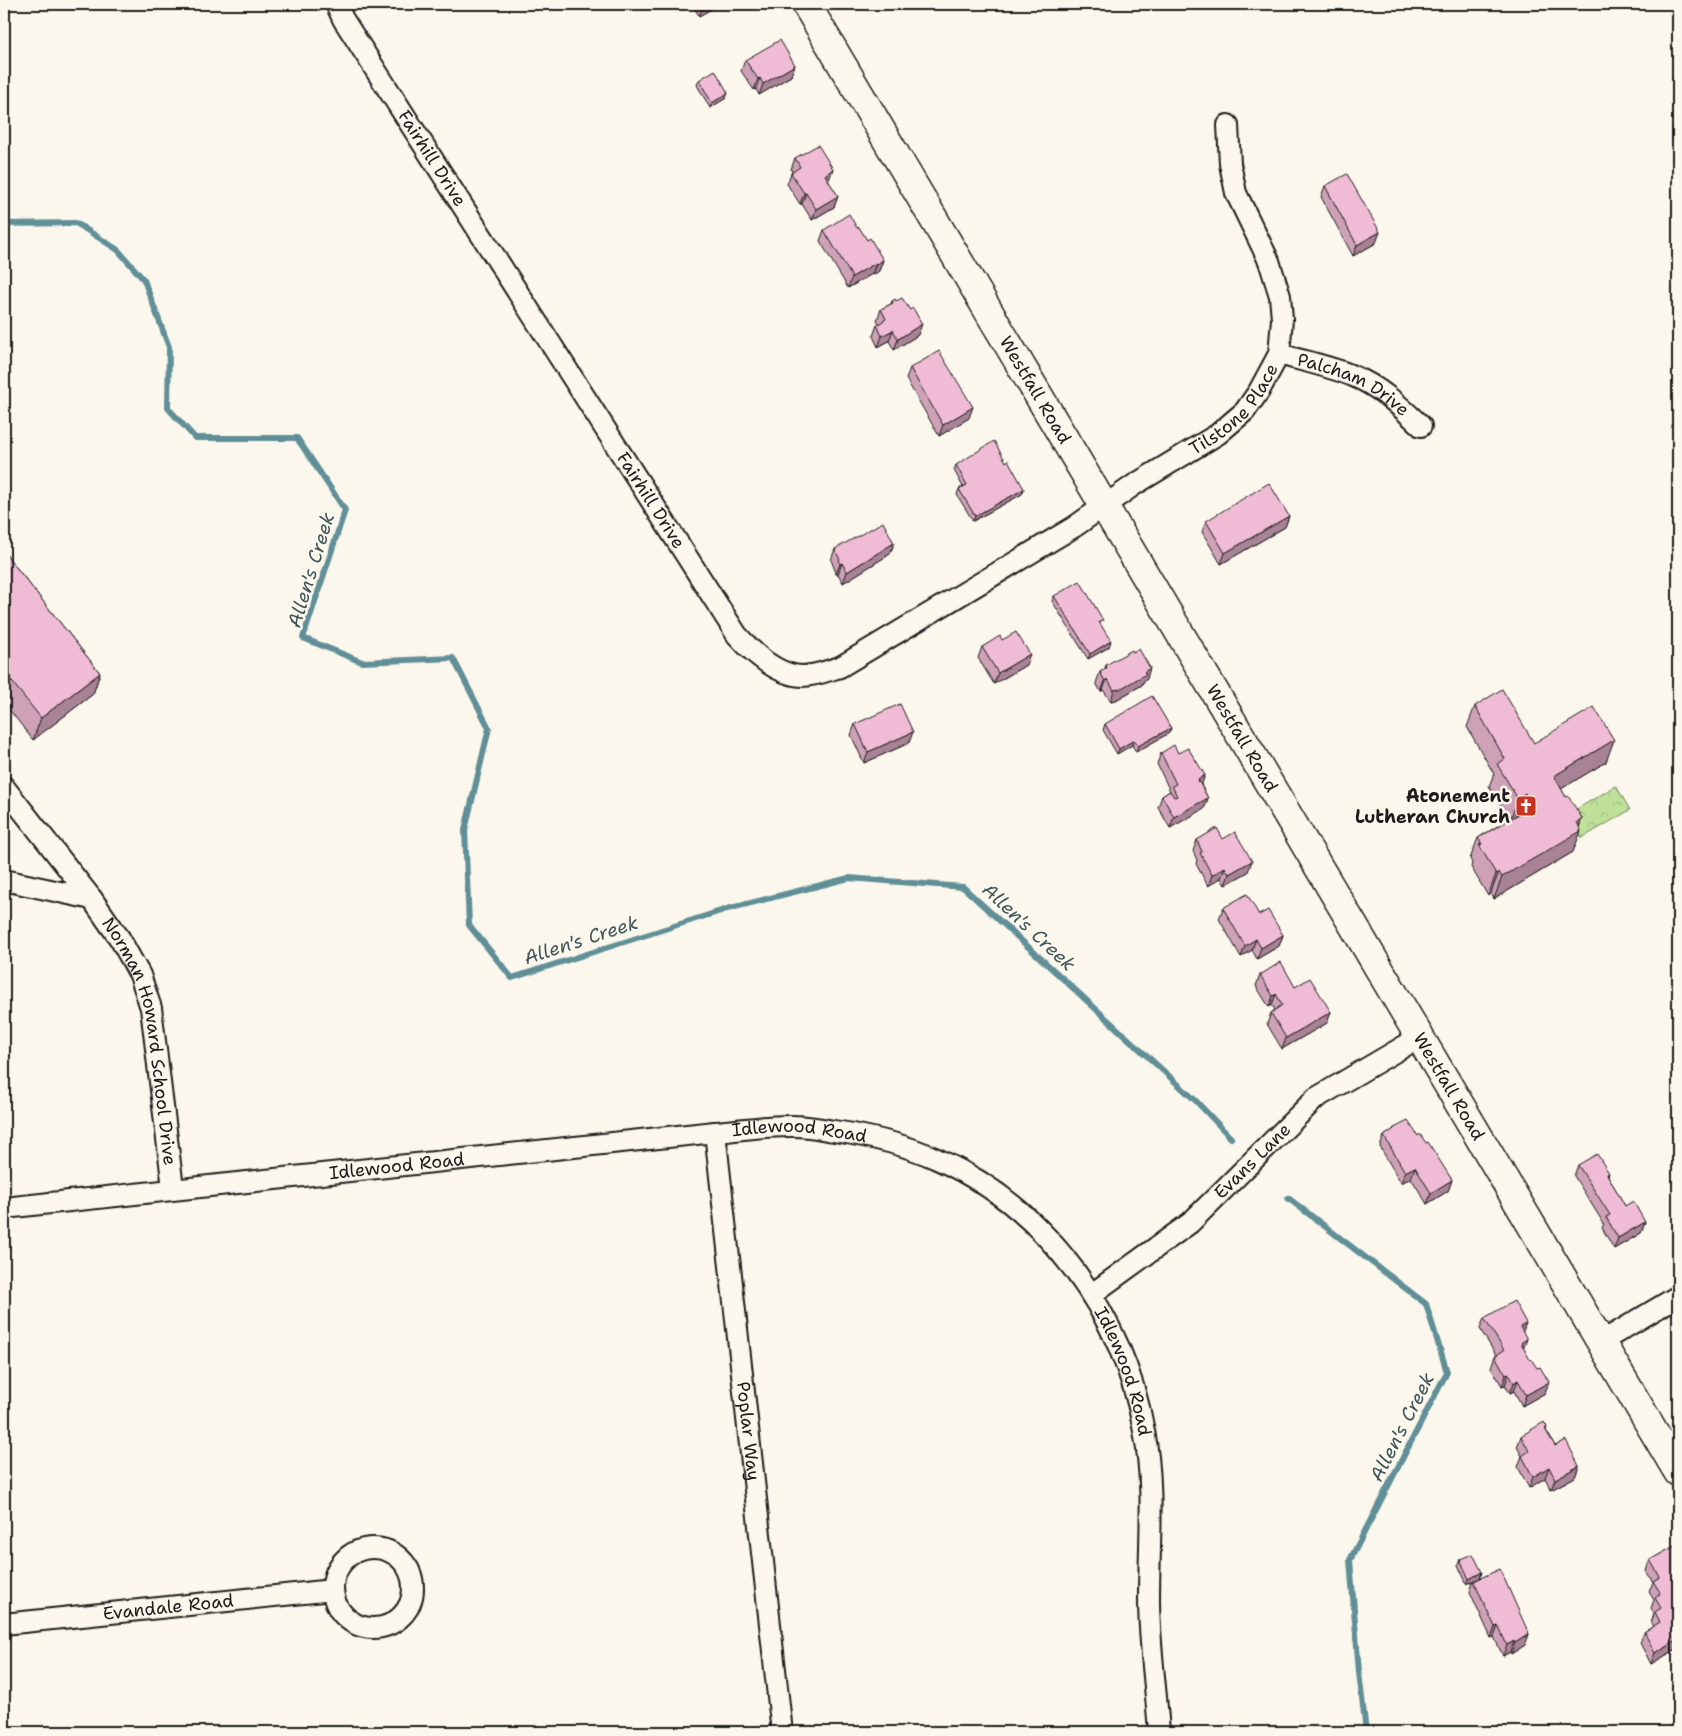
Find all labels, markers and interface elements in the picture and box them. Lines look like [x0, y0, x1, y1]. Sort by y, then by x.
street label: Fairhill Drive [392, 106, 472, 211]
street label: Westfall Road [994, 332, 1077, 448]
street label: Palcham Drive [1295, 347, 1415, 421]
street label: Tilstone Place [1185, 359, 1284, 461]
street label: Fairhill Drive [611, 448, 691, 553]
water label: Allen's Creek [282, 509, 340, 630]
street label: Westfall Road [1201, 680, 1284, 797]
place label: Atonement Lutheran Church [1355, 784, 1510, 829]
church icon: Atonement Lutheran Church [1514, 794, 1538, 818]
water label: Allen's Creek [977, 877, 1081, 977]
water label: Allen's Creek [521, 910, 641, 970]
street label: Norman Howard School Drive [96, 912, 182, 1167]
street label: Westfall Road [1408, 1028, 1490, 1145]
street label: Idlewood Road [730, 1114, 869, 1148]
street label: Evans Lane [1209, 1118, 1296, 1204]
street label: Idlewood Road [328, 1147, 466, 1185]
street label: Idlewood Road [1089, 1303, 1157, 1438]
water label: Allen's Creek [1364, 1368, 1440, 1486]
street label: Poplar Way [731, 1380, 766, 1482]
street label: Evandale Road [102, 1588, 235, 1626]

